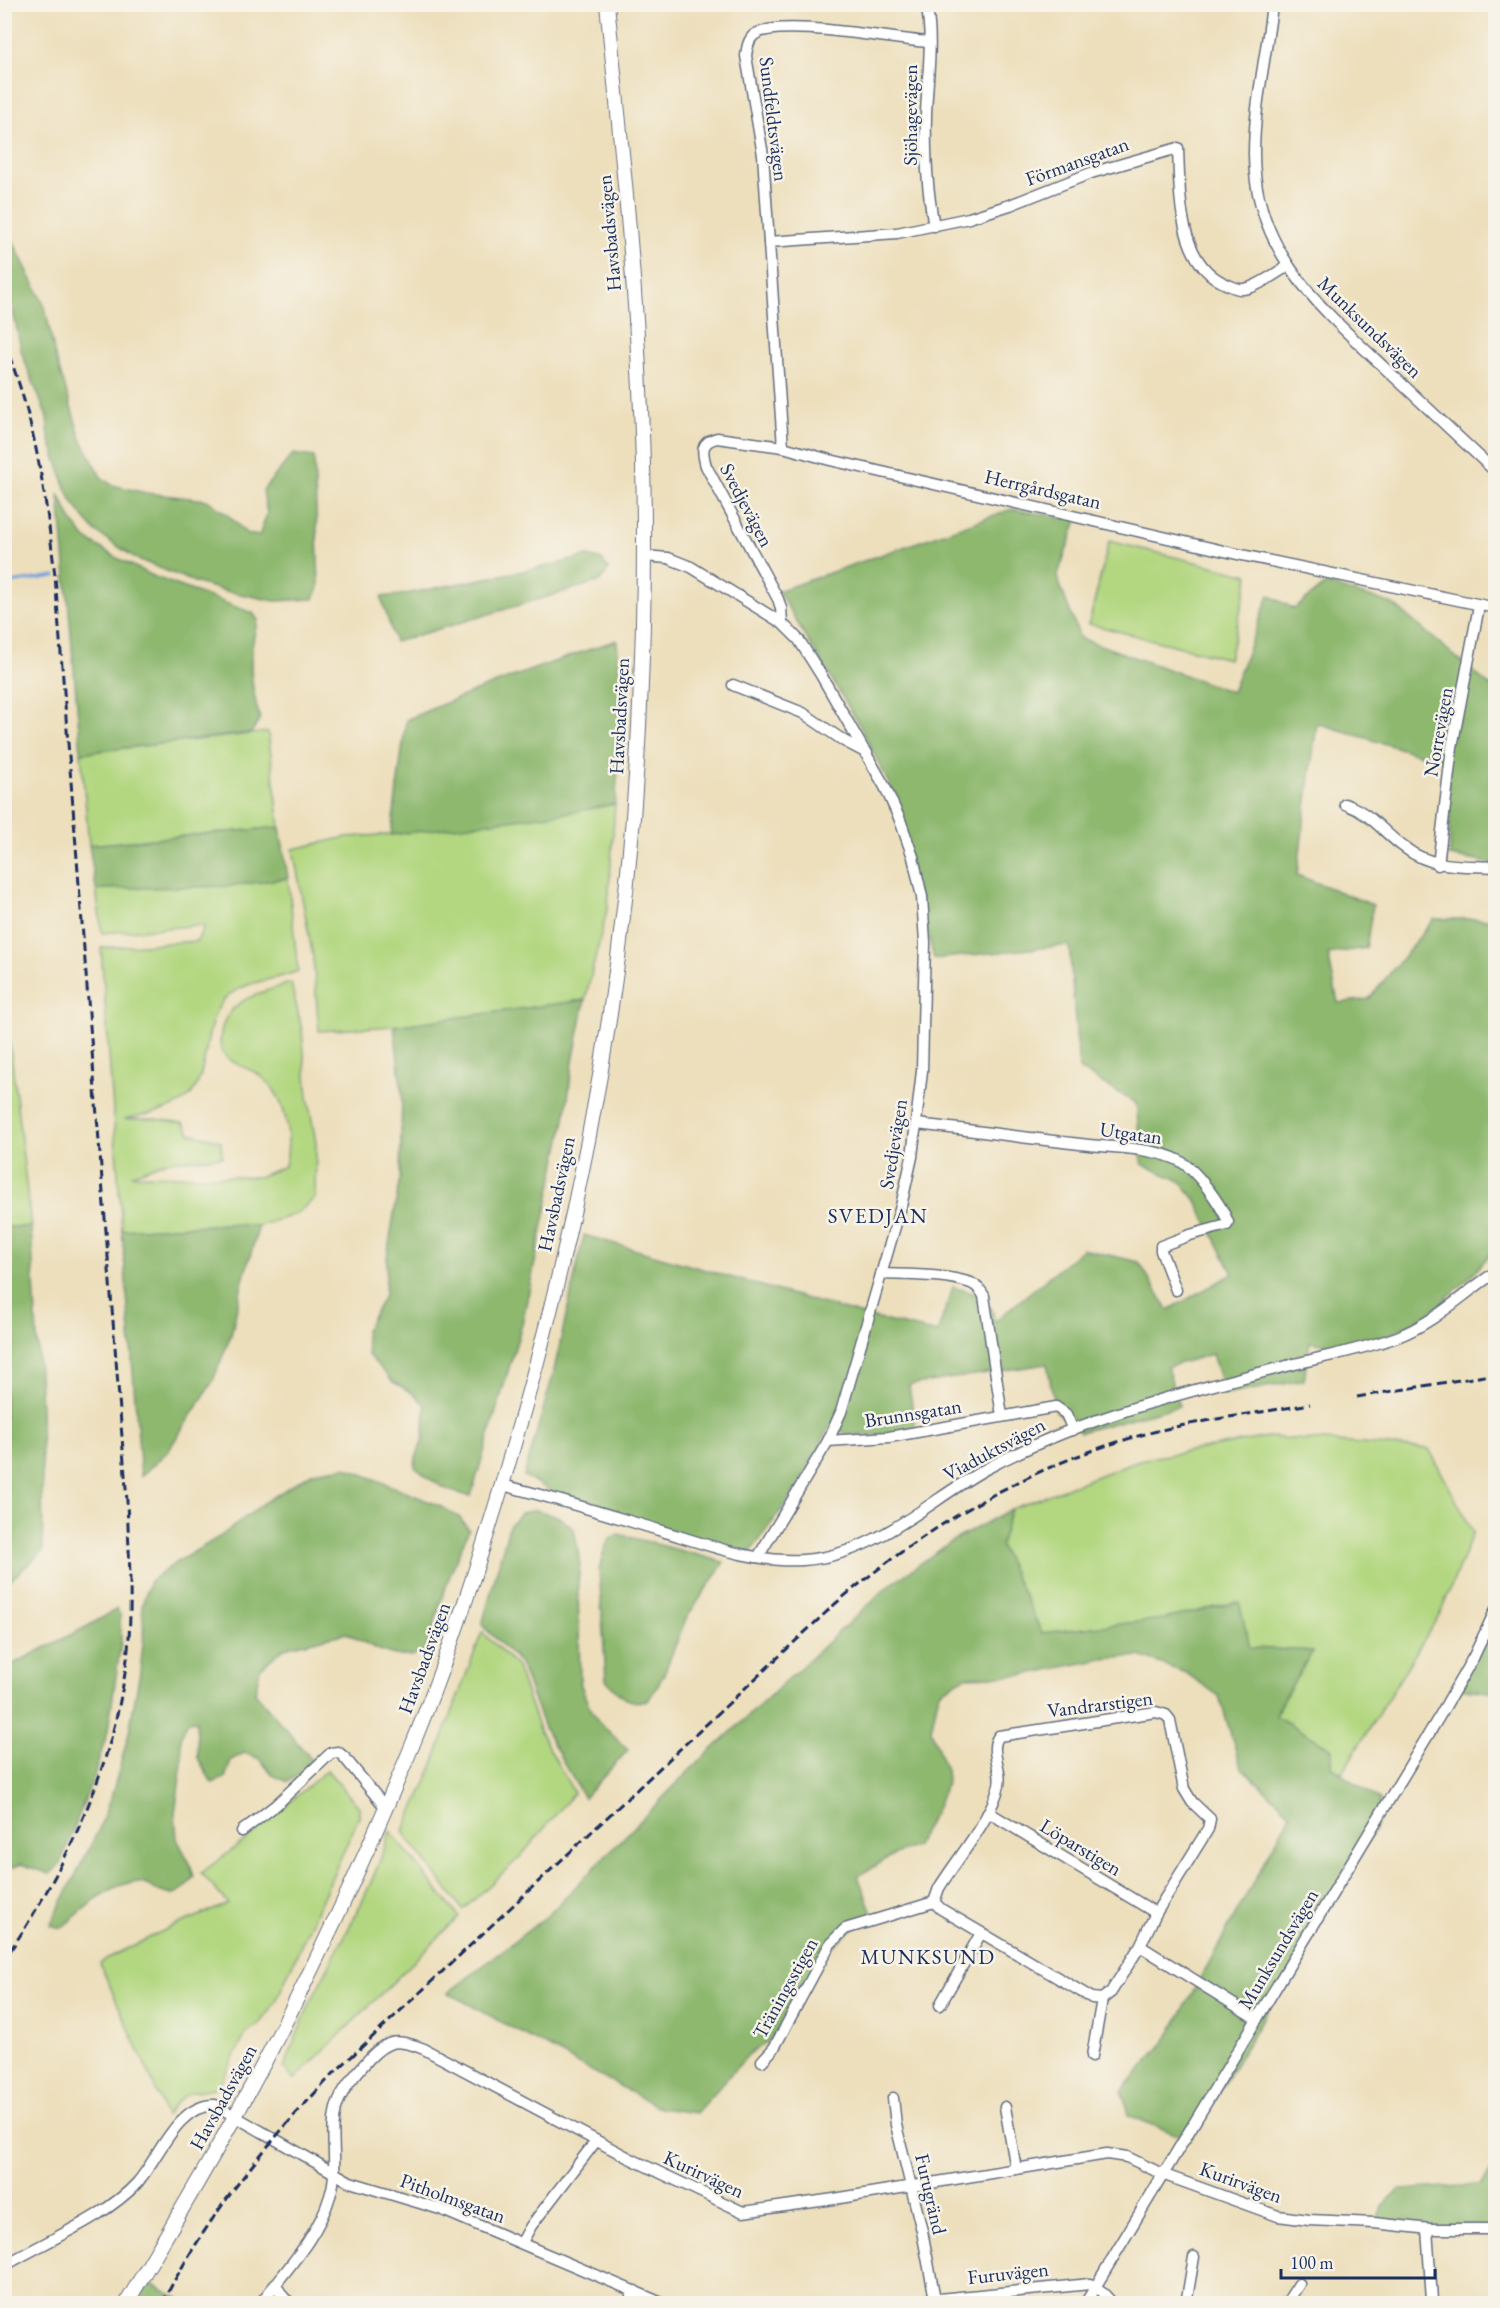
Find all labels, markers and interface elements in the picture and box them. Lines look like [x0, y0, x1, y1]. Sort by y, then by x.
street label: Sundfeldtsvägen [753, 55, 795, 183]
street label: Sjöhagevägen [897, 64, 923, 166]
street label: Förmansgatan [1022, 130, 1133, 192]
street label: Havsbadsvägen [591, 173, 627, 292]
street label: Munksundsvägen [1312, 270, 1428, 384]
street label: Svedjevägen [714, 459, 780, 552]
street label: Herrgårdsgatan [982, 463, 1104, 515]
street label: Havsbadsvägen [603, 656, 635, 775]
street label: Norrevägen [1417, 685, 1459, 779]
street label: Svedjevägen [873, 1097, 913, 1191]
street label: Utgatan [1098, 1116, 1164, 1150]
street label: Havsbadsvägen [531, 1134, 581, 1254]
district label: SVEDJAN [828, 1202, 928, 1229]
street label: Brunnsgatan [863, 1392, 964, 1434]
street label: Viaduktsvägen [938, 1411, 1050, 1487]
street label: Havsbadsvägen [392, 1598, 456, 1717]
street label: Vandrarstigen [1046, 1685, 1155, 1723]
street label: Löparstigen [1035, 1812, 1127, 1882]
street label: Munksundsvägen [1232, 1884, 1324, 2014]
street label: Träningsstigen [746, 1932, 824, 2043]
district label: MUNKSUND [860, 1943, 996, 1970]
street label: Havsbadsvägen [183, 2039, 263, 2154]
street label: Kurirvägen [660, 2144, 749, 2204]
street label: Furugränd [909, 2151, 953, 2238]
street label: Kurirvägen [1196, 2155, 1286, 2209]
street label: Pitholmsgatan [397, 2167, 510, 2229]
scale bar [1281, 2242, 1436, 2280]
text: 100 m [1290, 2251, 1334, 2274]
street label: Furuvägen [966, 2256, 1050, 2290]

